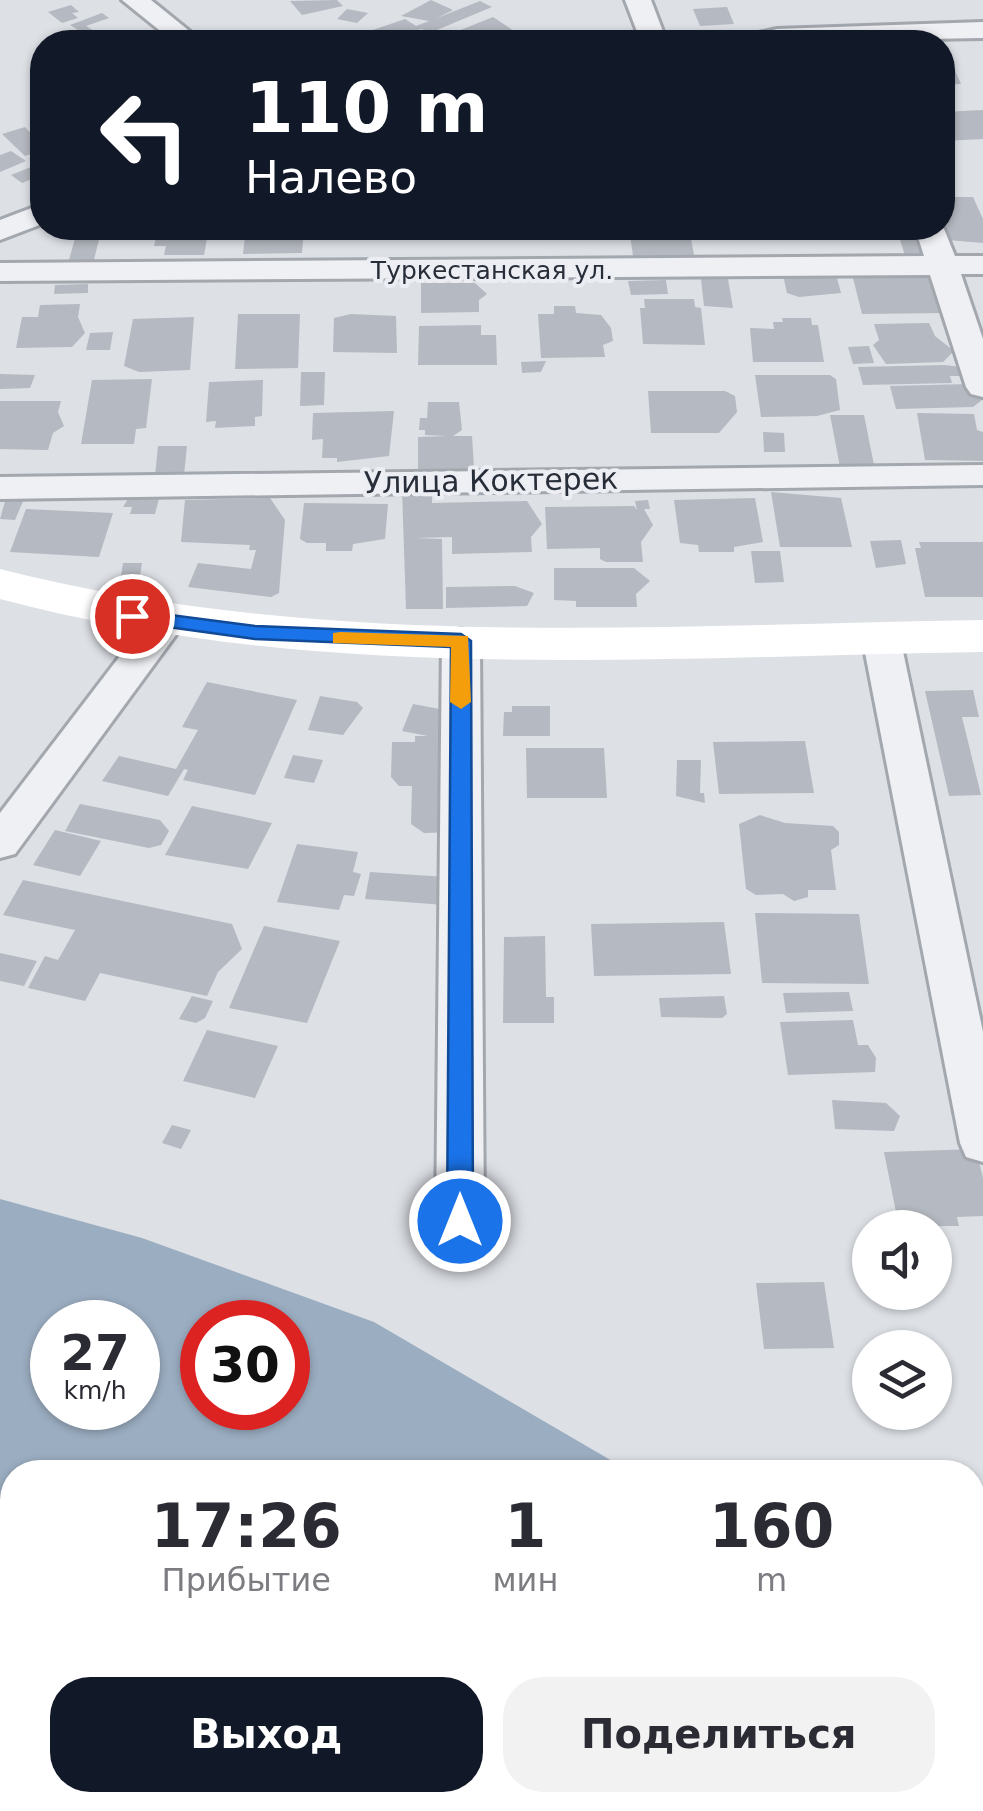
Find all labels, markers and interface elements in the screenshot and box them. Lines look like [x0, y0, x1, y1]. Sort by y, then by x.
text: 110 m [245, 67, 488, 149]
icon: left [80, 70, 210, 200]
text: Налево [245, 151, 417, 204]
street label: Туркестанская ул. [370, 256, 613, 285]
street label: Улица Коктерек [363, 461, 619, 500]
pin [90, 574, 175, 659]
icon: arrive [105, 589, 160, 644]
position arrow [408, 1169, 512, 1273]
map controls [852, 1210, 952, 1430]
button: sound [852, 1210, 952, 1310]
speed limit sign: 30 [180, 1300, 310, 1430]
text: 27 [60, 1324, 130, 1382]
button: layers [852, 1330, 952, 1430]
text: km/h [63, 1376, 127, 1405]
text: 17:26 [151, 1491, 342, 1561]
text: 1 [504, 1491, 546, 1561]
text: 160 [709, 1491, 834, 1561]
text: Прибытие [162, 1561, 331, 1599]
text: мин [492, 1561, 558, 1599]
text: m [756, 1561, 787, 1599]
button: Выход [50, 1677, 483, 1792]
button: Поделиться [503, 1677, 935, 1792]

